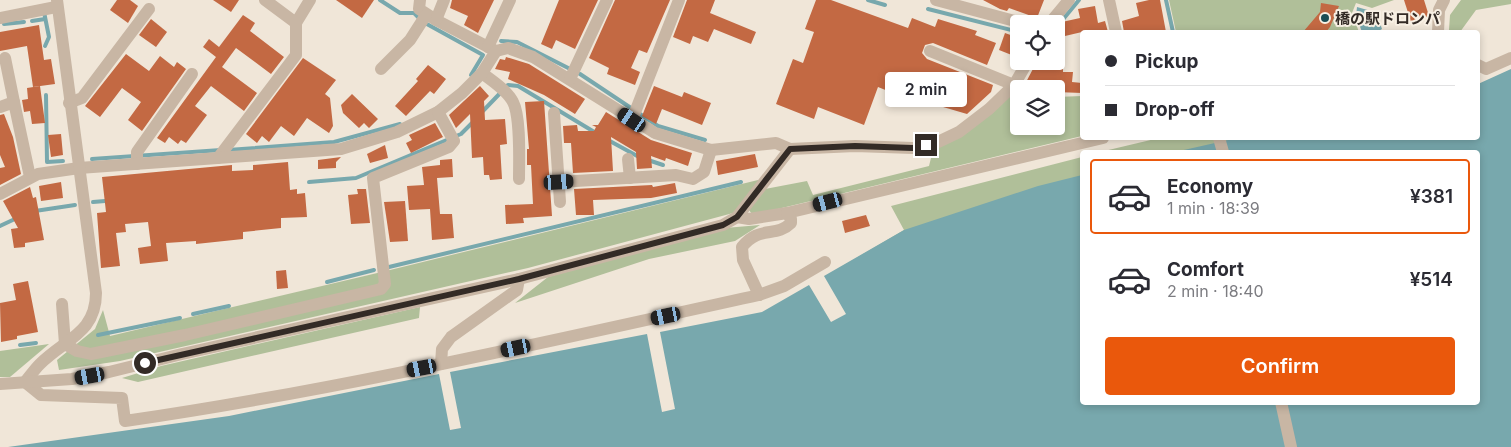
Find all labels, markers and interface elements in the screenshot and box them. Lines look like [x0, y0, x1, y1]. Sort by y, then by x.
place label: 橋の駅ドロンパ [1335, 9, 1440, 28]
marker: 橋の駅ドロンパ [1319, 12, 1331, 24]
map controls [1010, 15, 1065, 135]
button: locate [1010, 15, 1065, 70]
text: Pickup [1135, 50, 1198, 73]
callout: 2 min [885, 72, 967, 108]
text: 2 min [905, 79, 947, 99]
button: layers [1010, 80, 1065, 135]
text: Drop-off [1135, 98, 1215, 121]
car [615, 105, 648, 135]
route end [915, 134, 937, 156]
car [543, 174, 574, 190]
icon: car [1107, 174, 1152, 219]
text: Economy [1167, 175, 1253, 198]
text: ¥381 [1410, 185, 1453, 208]
car [811, 191, 844, 213]
text: 1 min · 18:39 [1167, 198, 1260, 218]
icon: car [1107, 257, 1152, 302]
text: Comfort [1167, 258, 1244, 281]
text: ¥514 [1410, 268, 1453, 291]
text: 2 min · 18:40 [1167, 281, 1264, 301]
car [649, 306, 682, 326]
button: Confirm [1105, 337, 1455, 395]
car [499, 338, 532, 358]
route start [134, 352, 156, 374]
car [405, 358, 438, 378]
car [73, 366, 106, 386]

